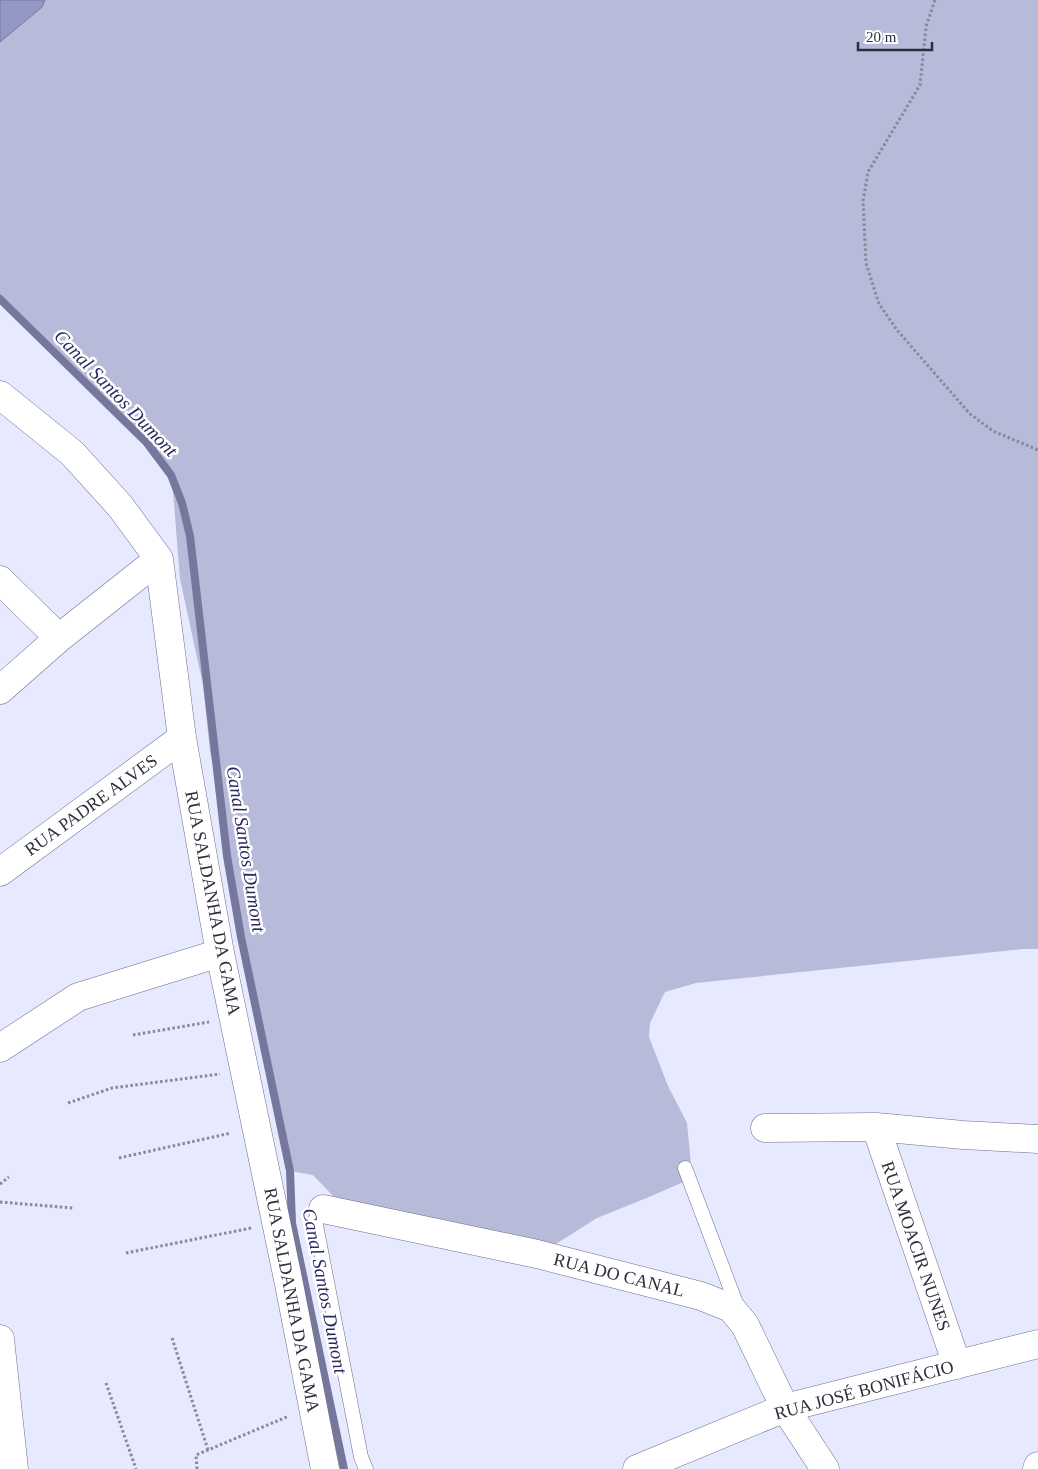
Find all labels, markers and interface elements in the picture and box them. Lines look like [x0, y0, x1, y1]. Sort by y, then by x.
scale bar [858, 20, 932, 52]
text: 20 m [866, 29, 897, 45]
water label: Canal Santos Dumont [50, 325, 182, 461]
street label: RUA PADRE ALVES [21, 750, 161, 860]
water label: Canal Santos Dumont [222, 764, 270, 934]
street label: RUA SALDANHA DA GAMA [181, 789, 245, 1017]
street label: RUA MOACIR NUNES [878, 1159, 954, 1333]
street label: RUA SALDANHA DA GAMA [260, 1186, 324, 1414]
water label: Canal Santos Dumont [299, 1207, 351, 1376]
street label: RUA DO CANAL [552, 1249, 686, 1301]
street label: RUA JOSÉ BONIFÁCIO [772, 1355, 956, 1424]

